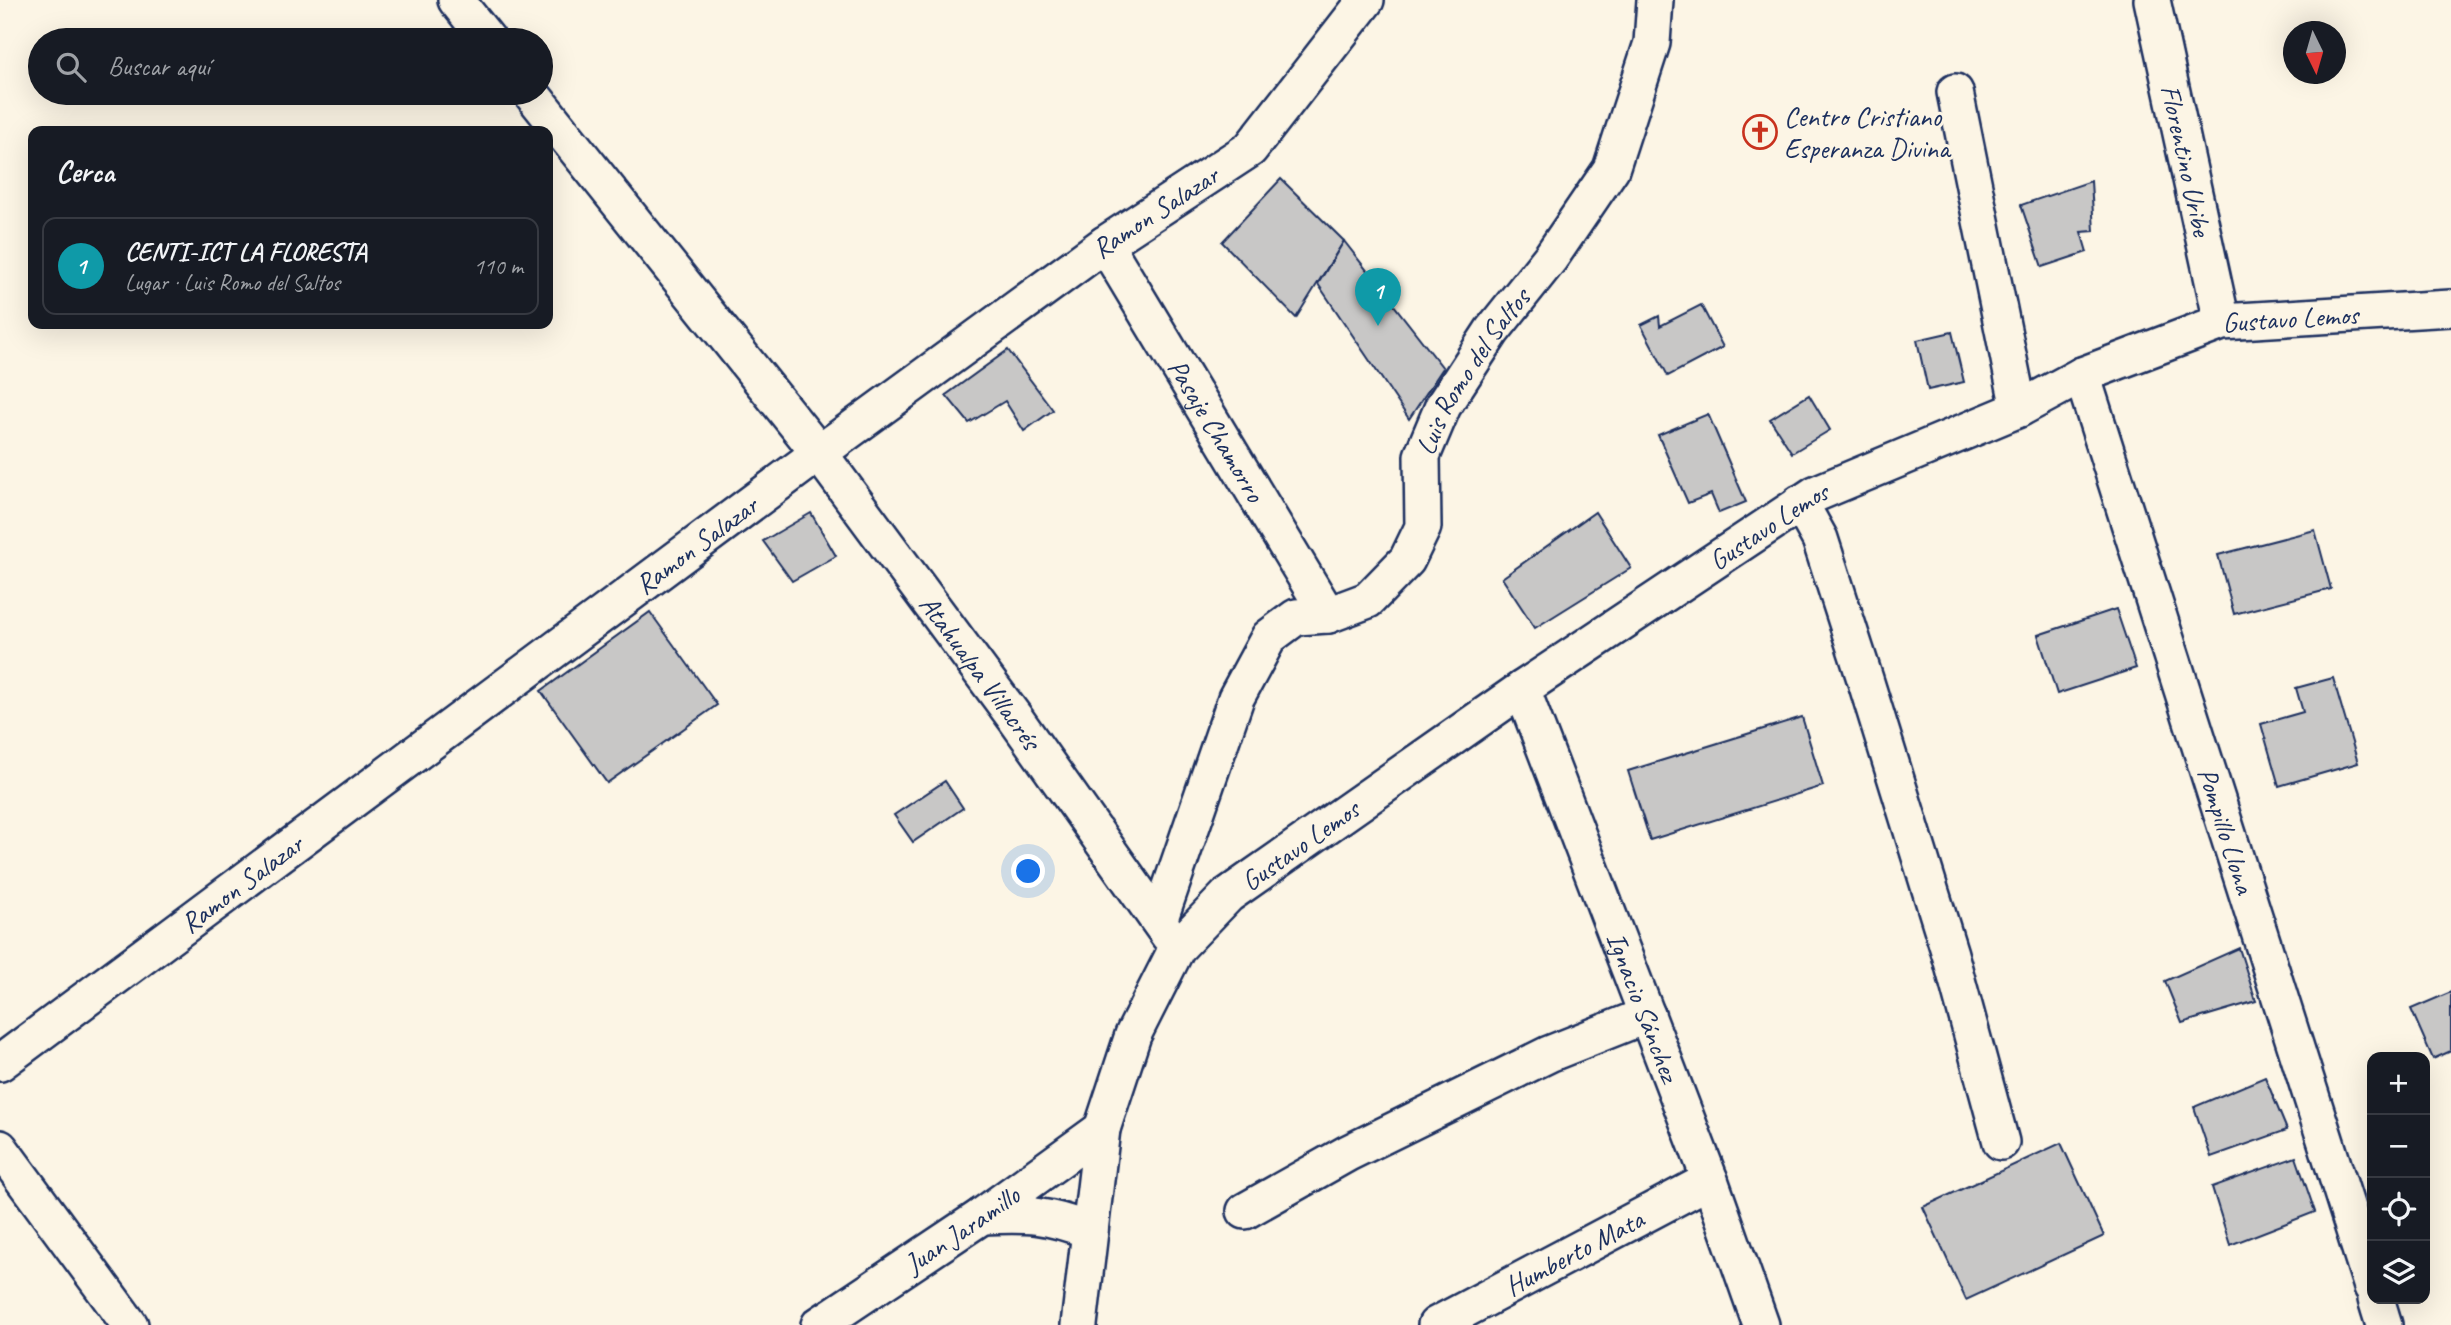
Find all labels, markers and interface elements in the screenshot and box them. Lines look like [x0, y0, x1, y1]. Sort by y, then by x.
north arrow [2283, 21, 2346, 84]
search box [28, 28, 553, 105]
icon: search [52, 48, 90, 86]
text: Buscar aquí [108, 50, 210, 83]
street label: Florentino Uribe [2153, 81, 2221, 241]
place label: Centro Cristiano Esperanza Divina [1784, 99, 1952, 166]
church icon: Centro Cristiano Esperanza Divina [1741, 113, 1779, 151]
text: Cerca [56, 153, 114, 191]
street label: Ramon Salazar [1085, 156, 1226, 266]
text: CENTI-ICT LA FLORESTA [125, 235, 366, 268]
text: 1 [76, 252, 86, 281]
text: 110 m [474, 252, 523, 281]
text: Lugar · Luis Romo del Saltos [125, 268, 340, 297]
pin: 1 [1355, 268, 1401, 326]
street label: Luis Romo del Saltos [1407, 279, 1539, 460]
street label: Gustavo Lemos [2221, 296, 2362, 339]
street label: Pasaje Chamorro [1160, 352, 1274, 510]
street label: Gustavo Lemos [1702, 472, 1835, 578]
street label: Ramon Salazar [628, 486, 766, 602]
street label: Atahualpa Villacrés [912, 588, 1050, 758]
street label: Pompillo Llona [2190, 763, 2264, 900]
street label: Gustavo Lemos [1234, 790, 1368, 898]
street label: Ramon Salazar [173, 825, 311, 940]
your location [1011, 854, 1045, 888]
street label: Ignacio Sánchez [1599, 927, 1689, 1089]
map controls [2367, 1052, 2430, 1304]
button: + [2367, 1052, 2430, 1115]
button: − [2367, 1115, 2430, 1178]
street label: Juan Jaramillo [896, 1176, 1028, 1282]
button: locate [2367, 1178, 2430, 1241]
street label: Humberto Mata [1498, 1200, 1651, 1303]
button: layers [2367, 1241, 2430, 1304]

